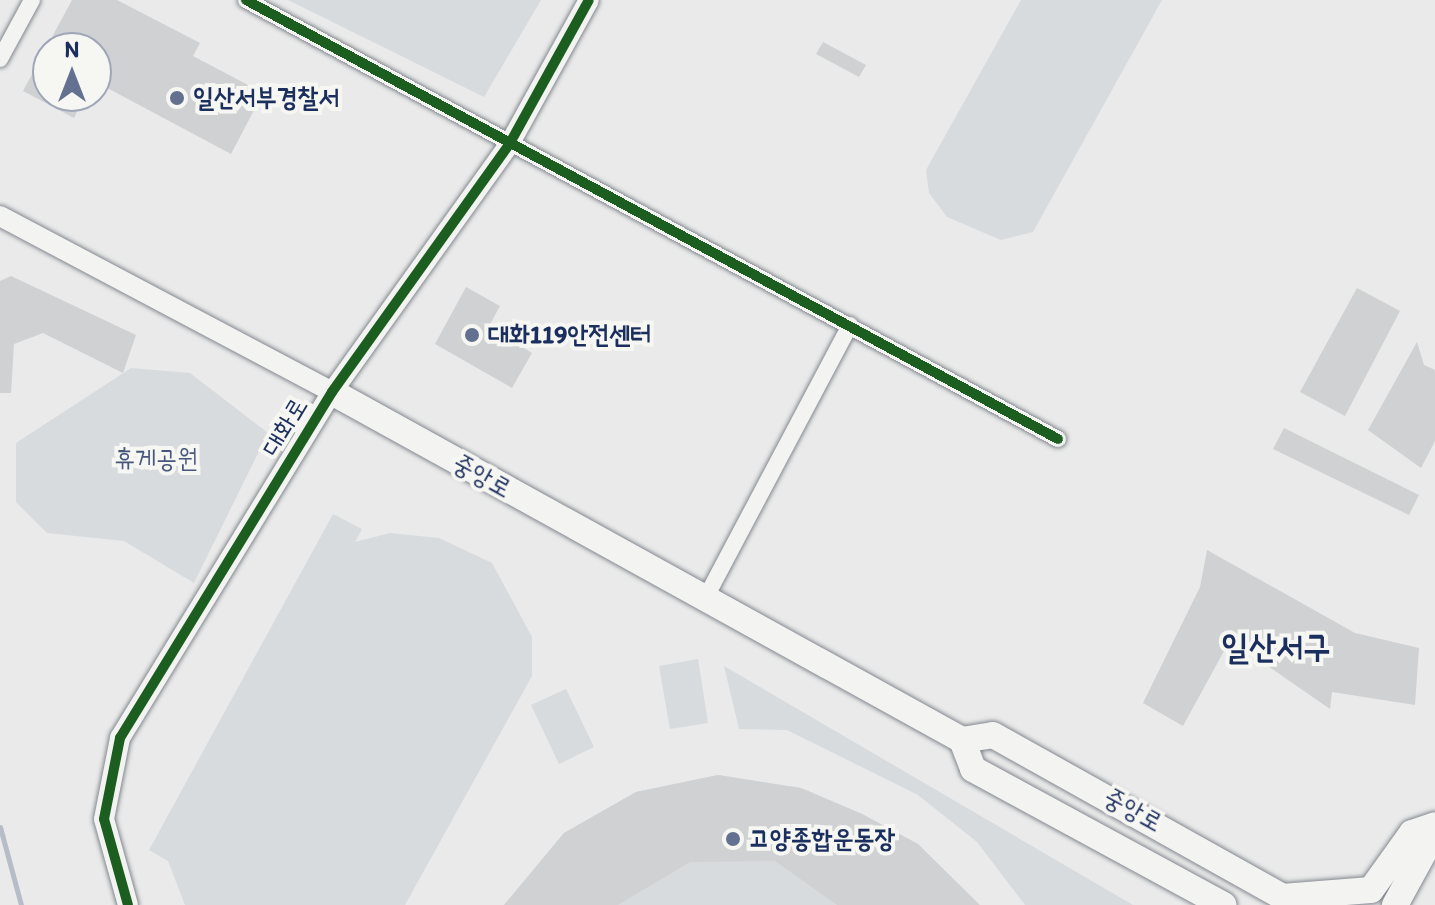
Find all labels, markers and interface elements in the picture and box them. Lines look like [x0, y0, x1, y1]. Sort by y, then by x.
north arrow [32, 32, 112, 112]
text: N [65, 36, 79, 63]
place label: 일산서부경찰서 [193, 82, 339, 114]
marker: 일산서부경찰서 [168, 89, 186, 107]
place label: 대화119안전센터 [488, 319, 651, 351]
marker: 대화119안전센터 [463, 326, 481, 344]
street label: 대화로 [255, 392, 315, 462]
park label: 휴게공원 [114, 443, 198, 475]
street label: 중앙로 [447, 447, 517, 505]
district label: 일산서구 [1221, 627, 1331, 667]
street label: 중앙로 [1098, 781, 1168, 839]
place label: 고양종합운동장 [749, 823, 895, 855]
marker: 고양종합운동장 [724, 830, 742, 848]

